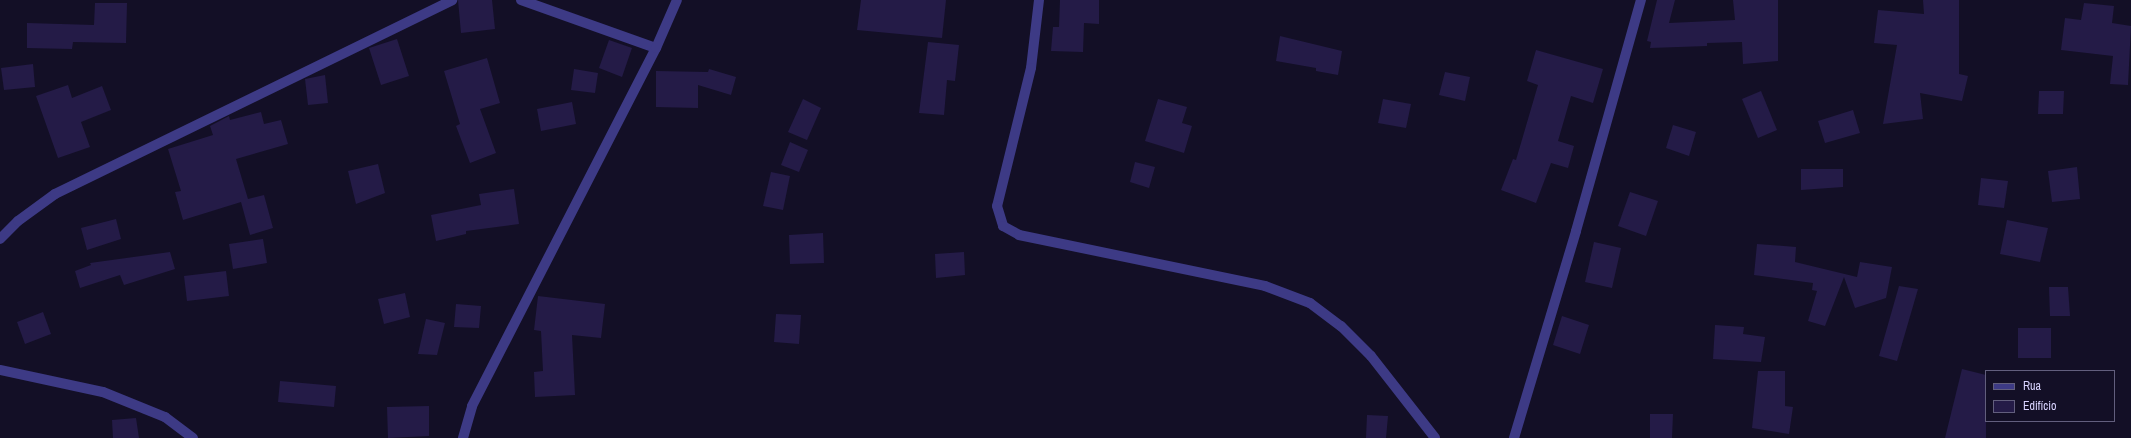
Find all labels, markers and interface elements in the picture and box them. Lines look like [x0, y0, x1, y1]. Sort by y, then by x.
legend [1985, 370, 2115, 422]
text: Rua [2023, 378, 2041, 394]
text: Edifício [2023, 398, 2056, 414]

